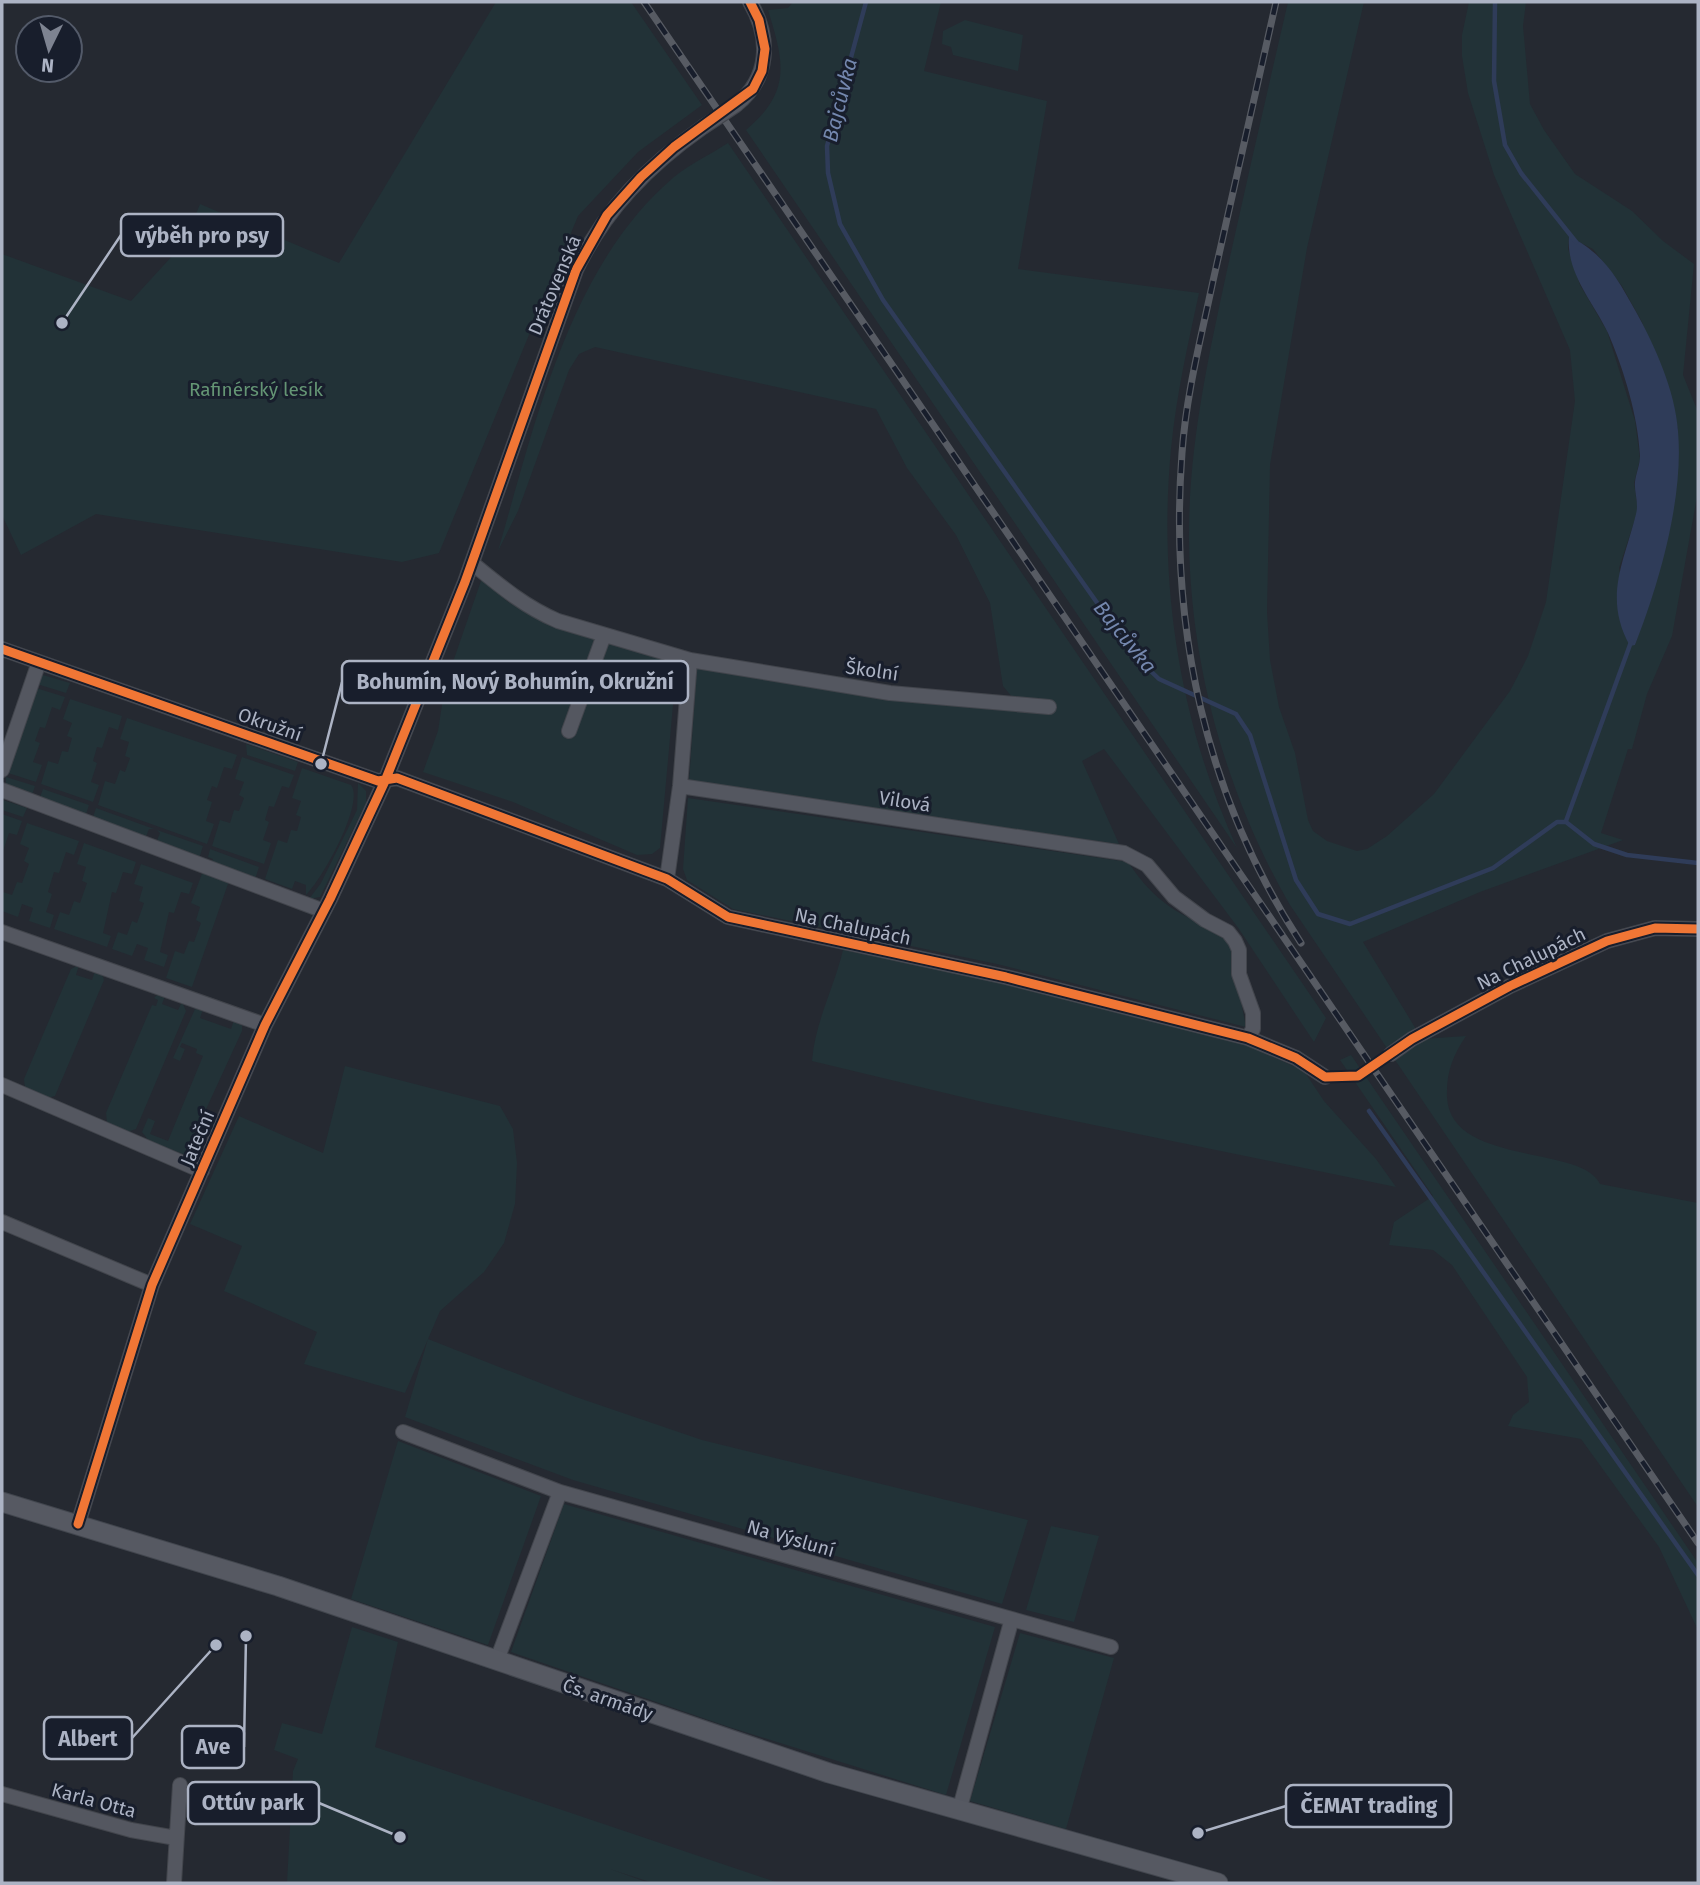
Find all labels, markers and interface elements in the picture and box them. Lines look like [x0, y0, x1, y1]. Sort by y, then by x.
north arrow [14, 14, 84, 84]
text: N [40, 53, 55, 77]
water label: Bajcůvka [817, 55, 863, 145]
callout: výběh pro psy [121, 214, 283, 256]
text: výběh pro psy [134, 223, 269, 249]
street label: Drátovenská [523, 232, 586, 339]
park label: Rafinérský lesík [189, 378, 323, 401]
water label: Bajcůvka [1088, 595, 1162, 679]
street label: Školní [844, 655, 900, 686]
callout: Bohumín, Nový Bohumín, Okružní [342, 661, 688, 703]
text: Bohumín, Nový Bohumín, Okružní [356, 669, 674, 695]
street label: Okružní [235, 703, 305, 746]
street label: Vilová [878, 786, 932, 817]
street label: Na Chalupách [793, 903, 913, 950]
street label: Na Chalupách [1473, 922, 1589, 995]
street label: Jateční [175, 1107, 220, 1170]
street label: Na Výsluní [744, 1515, 837, 1562]
street label: Čs. armády [560, 1673, 657, 1726]
callout: Albert [44, 1717, 132, 1759]
text: Albert [57, 1726, 119, 1752]
callout: Ave [182, 1726, 244, 1768]
text: Ave [195, 1734, 231, 1760]
street label: Karla Otta [49, 1778, 139, 1823]
callout: Ottúv park [188, 1782, 319, 1824]
callout: ČEMAT trading [1286, 1785, 1451, 1827]
text: Ottúv park [202, 1790, 305, 1816]
text: ČEMAT trading [1301, 1791, 1438, 1819]

